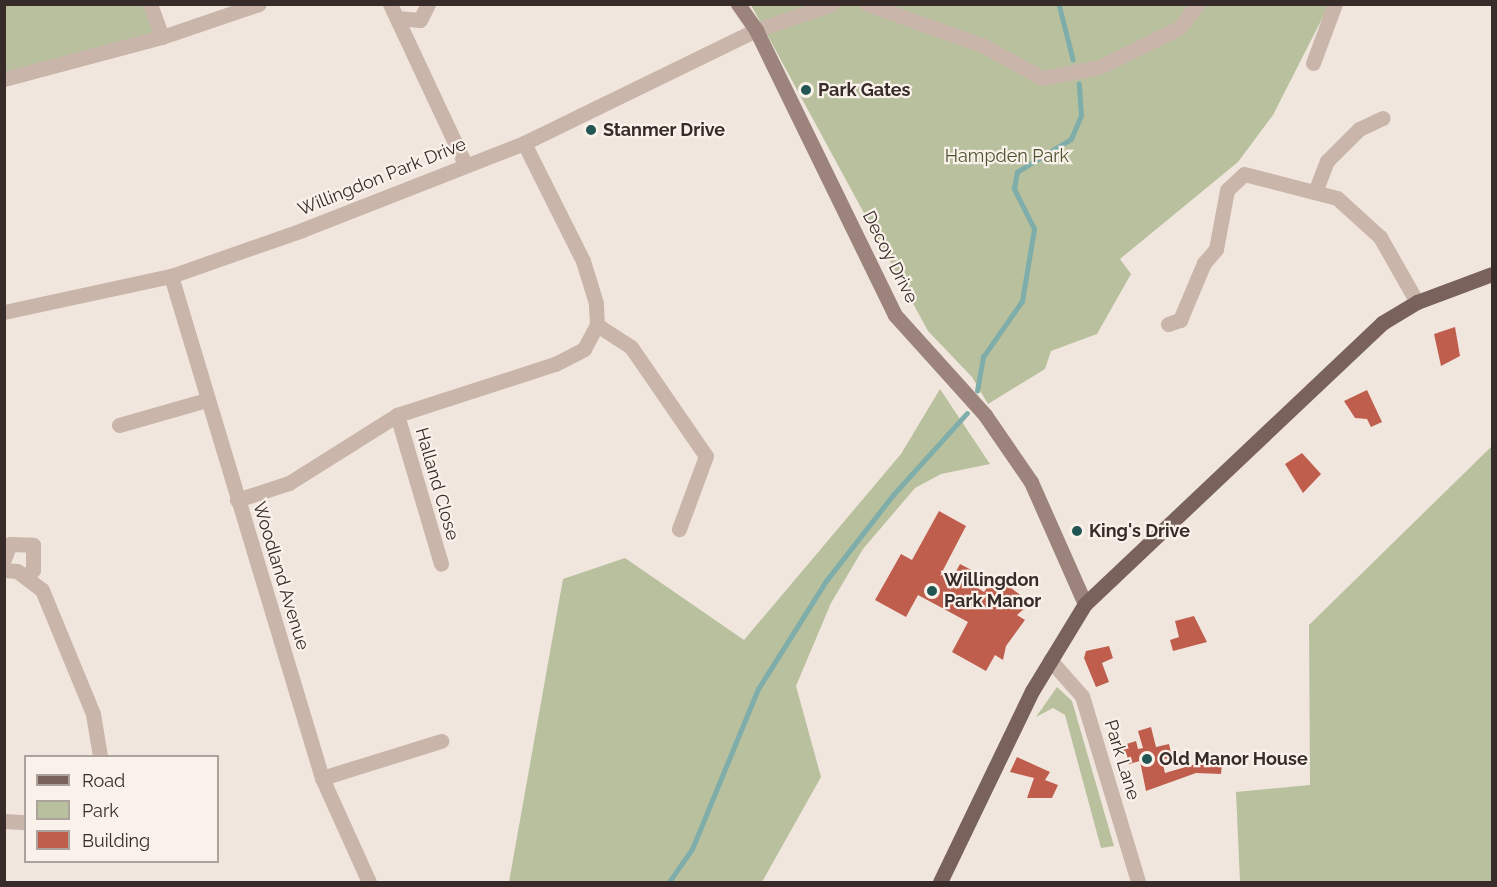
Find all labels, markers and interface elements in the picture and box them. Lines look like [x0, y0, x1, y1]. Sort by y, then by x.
place label: Park Gates [818, 79, 911, 101]
marker: Park Gates [799, 83, 813, 97]
place label: Stanmer Drive [603, 119, 726, 141]
marker: Stanmer Drive [584, 123, 598, 137]
street label: Willingdon Park Drive [295, 133, 469, 221]
park label: Hampden Park [945, 145, 1069, 167]
street label: Decoy Drive [857, 207, 923, 307]
street label: Halland Close [411, 425, 463, 543]
street label: Woodland Avenue [248, 499, 314, 653]
place label: King's Drive [1089, 520, 1190, 542]
marker: King's Drive [1070, 524, 1084, 538]
place label: Willingdon Park Manor [944, 570, 1041, 612]
marker: Willingdon Park Manor [925, 584, 939, 598]
street label: Park Lane [1100, 717, 1144, 803]
place label: Old Manor House [1159, 748, 1308, 770]
marker: Old Manor House [1140, 752, 1154, 766]
legend [24, 755, 219, 863]
text: Road [82, 770, 125, 791]
text: Park [82, 800, 119, 821]
text: Building [82, 830, 150, 851]

